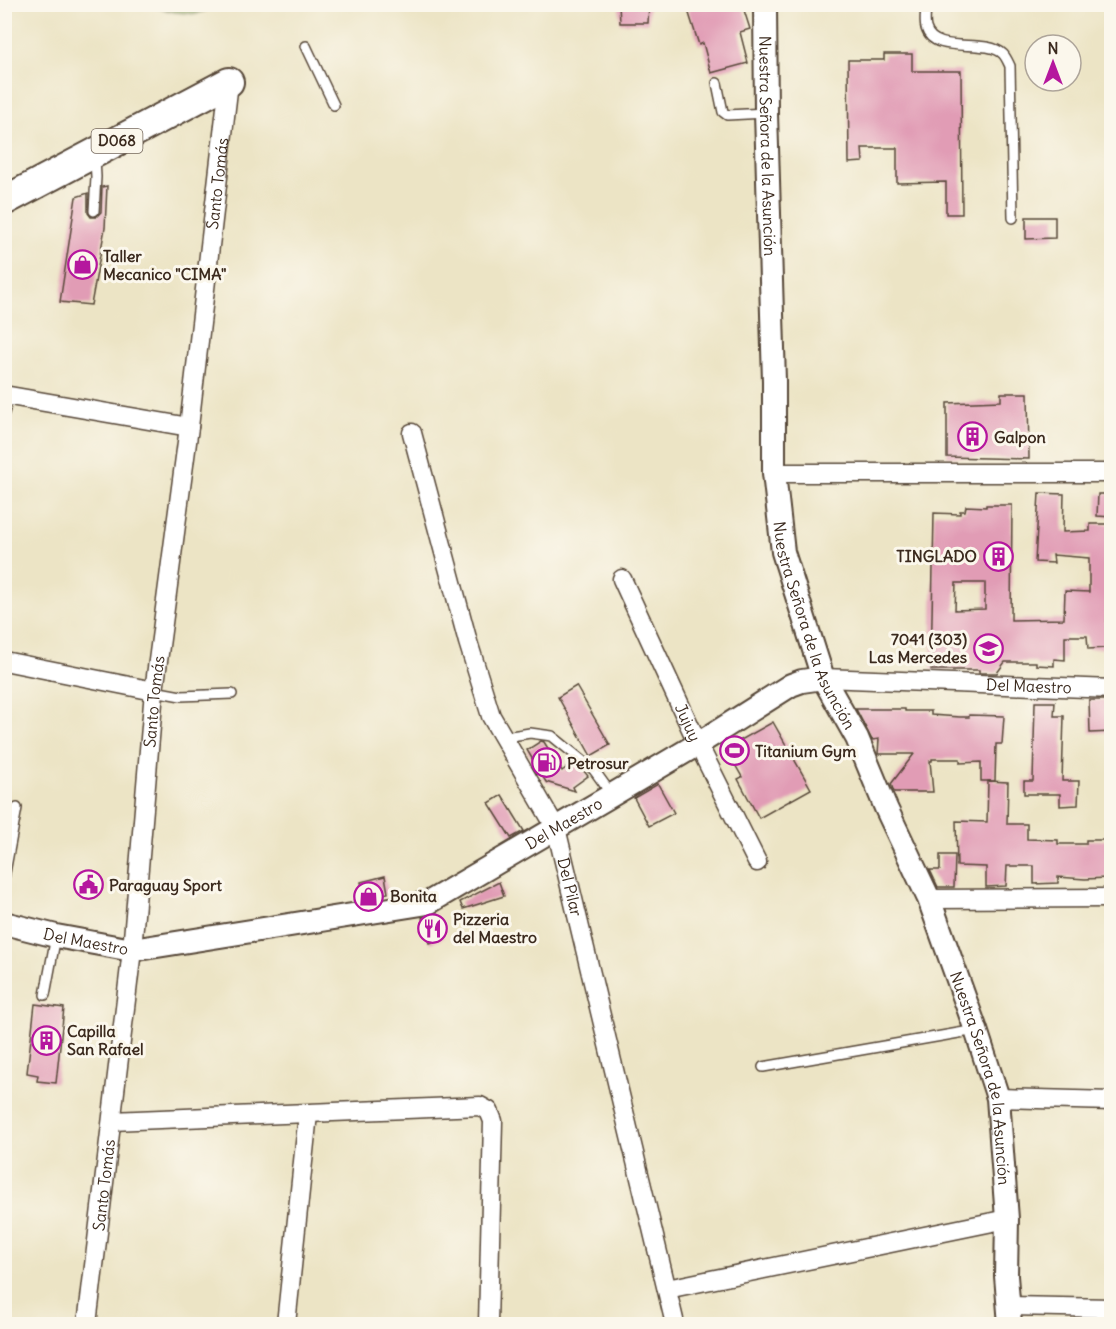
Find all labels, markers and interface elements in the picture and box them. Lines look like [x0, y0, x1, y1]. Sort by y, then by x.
north arrow [1023, 33, 1083, 93]
street label: Nuestra Señora de la Asunción [755, 36, 780, 256]
text: N [1047, 38, 1059, 58]
road number: D068 [92, 129, 142, 153]
street label: Santo Tomás [202, 137, 232, 231]
place label: Taller Mecanico "CIMA" [103, 246, 226, 284]
shop icon: Taller Mecanico "CIMA" [66, 249, 98, 281]
building icon: Galpon [957, 421, 989, 453]
place label: Galpon [994, 427, 1046, 448]
street label: Nuestra Señora de la Asunción [770, 520, 860, 733]
building icon: TINGLADO [982, 540, 1014, 572]
place label: TINGLADO [896, 546, 977, 566]
place label: 7041 (303) Las Mercedes [869, 629, 967, 667]
school or university icon: 7041 (303) Las Mercedes [972, 632, 1004, 664]
street label: Santo Tomás [139, 655, 169, 748]
street label: Del Maestro [985, 674, 1072, 697]
street label: Jujuy [671, 700, 705, 745]
sports icon: Titanium Gym [718, 735, 750, 767]
place label: Titanium Gym [755, 741, 856, 762]
fuel station icon: Petrosur [530, 747, 562, 779]
place label: Petrosur [567, 753, 629, 773]
street label: Del Maestro [522, 793, 606, 854]
street label: Del Pilar [553, 856, 587, 919]
public building icon: Paraguay Sport [72, 869, 104, 901]
place label: Paraguay Sport [109, 875, 222, 896]
shop icon: Bonita [353, 880, 385, 912]
place label: Bonita [390, 886, 437, 906]
place label: Pizzeria del Maestro [453, 909, 537, 947]
restaurant icon: Pizzeria del Maestro [416, 912, 448, 944]
street label: Del Maestro [41, 923, 130, 959]
street label: Nuestra Señora de la Asunción [946, 969, 1014, 1186]
place label: Capilla San Rafael [67, 1021, 144, 1059]
building icon: Capilla San Rafael [30, 1024, 62, 1056]
street label: Santo Tomás [88, 1138, 119, 1232]

